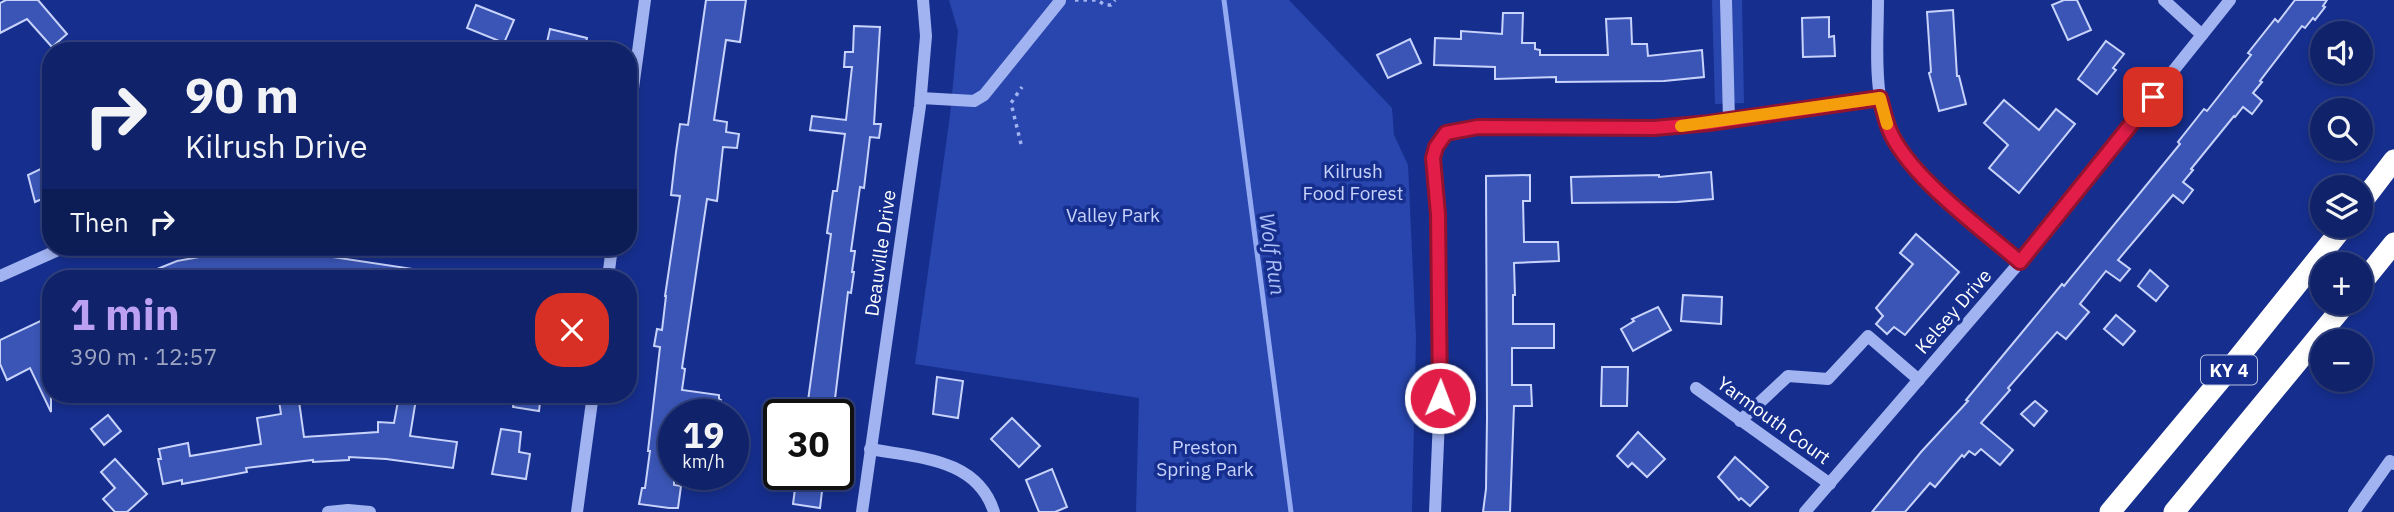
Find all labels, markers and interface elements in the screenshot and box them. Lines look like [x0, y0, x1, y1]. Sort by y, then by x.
map controls [2310, 21, 2373, 392]
button: sound [2310, 21, 2373, 84]
text: 90 m [185, 63, 299, 126]
pin [2123, 67, 2183, 127]
icon: right [70, 70, 161, 161]
icon: arrive [2134, 78, 2172, 116]
button: search [2310, 98, 2373, 161]
text: Kilrush Drive [185, 125, 368, 167]
park label: Kilrush Food Forest [1303, 159, 1403, 205]
button: layers [2310, 175, 2373, 238]
street label: Deauville Drive [859, 188, 901, 318]
icon: right [143, 203, 181, 241]
park label: Valley Park [1066, 203, 1160, 227]
text: Then [70, 205, 129, 239]
water label: Wolf Run [1253, 211, 1293, 297]
button: + [2310, 252, 2373, 315]
street label: Kelsey Drive [1910, 264, 1996, 358]
text: 1 min [70, 287, 180, 342]
button: close [535, 293, 609, 367]
button: − [2310, 329, 2373, 392]
text: 390 m · 12:57 [70, 341, 217, 371]
road number: KY 4 [2201, 356, 2257, 384]
position arrow [1403, 361, 1477, 435]
street label: Yarmouth Court [1713, 371, 1835, 469]
speed limit sign: 30 [763, 399, 854, 490]
text: 19 [682, 412, 725, 458]
park label: Preston Spring Park [1156, 435, 1254, 481]
text: km/h [682, 450, 725, 473]

